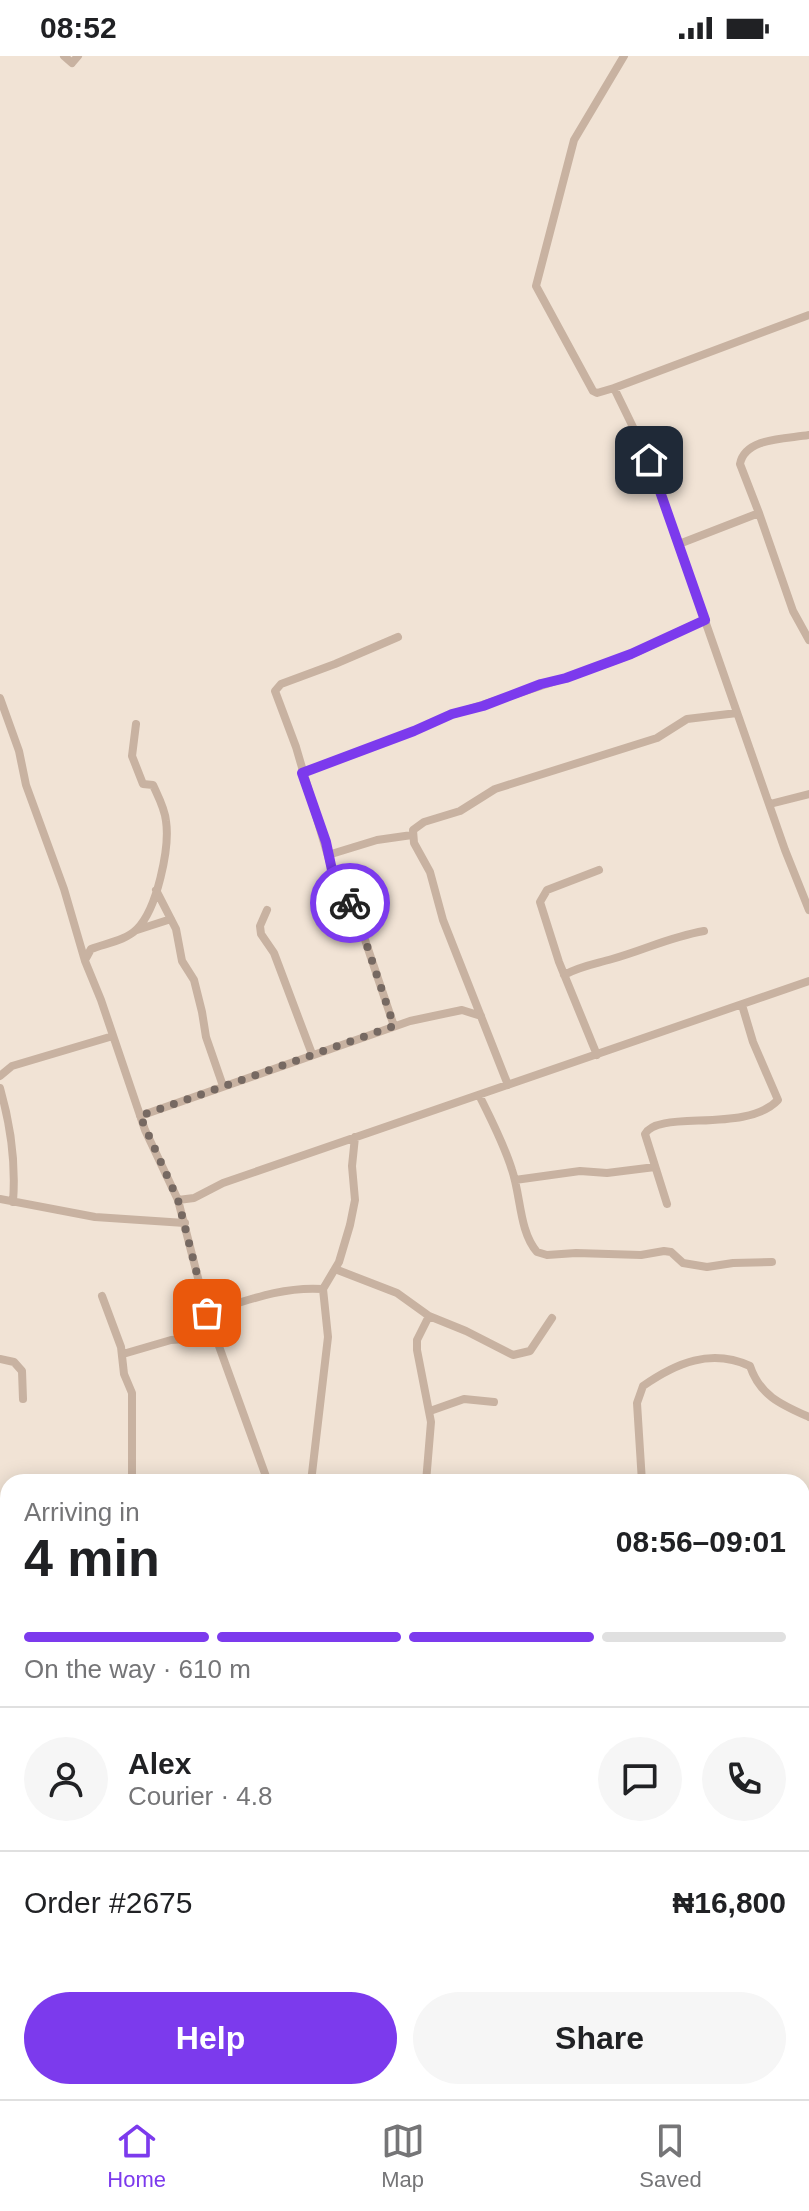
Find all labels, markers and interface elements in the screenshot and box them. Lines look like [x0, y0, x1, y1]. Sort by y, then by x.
text: 08:52 [40, 11, 117, 44]
pin [615, 426, 683, 494]
icon: home [627, 438, 671, 482]
courier [310, 863, 390, 943]
icon: bike [328, 881, 372, 925]
pin [173, 1279, 241, 1347]
icon: bag [185, 1291, 229, 1335]
text: Arriving in [24, 1497, 140, 1527]
text: 08:56–09:01 [616, 1525, 786, 1558]
text: 4 min [24, 1529, 160, 1587]
text: On the way · 610 m [24, 1654, 251, 1684]
button: person [24, 1737, 108, 1821]
button: chat [598, 1737, 682, 1821]
button: phone [702, 1737, 786, 1821]
text: Alex [128, 1747, 191, 1780]
text: Courier · 4.8 [128, 1781, 273, 1811]
text: Order #2675 [24, 1886, 192, 1919]
text: ₦16,800 [673, 1886, 786, 1919]
button: Help [24, 1992, 397, 2084]
button: Share [413, 1992, 786, 2084]
tab: Home [107, 2119, 166, 2193]
tab: Map [381, 2119, 425, 2193]
tab: Saved [639, 2119, 702, 2193]

